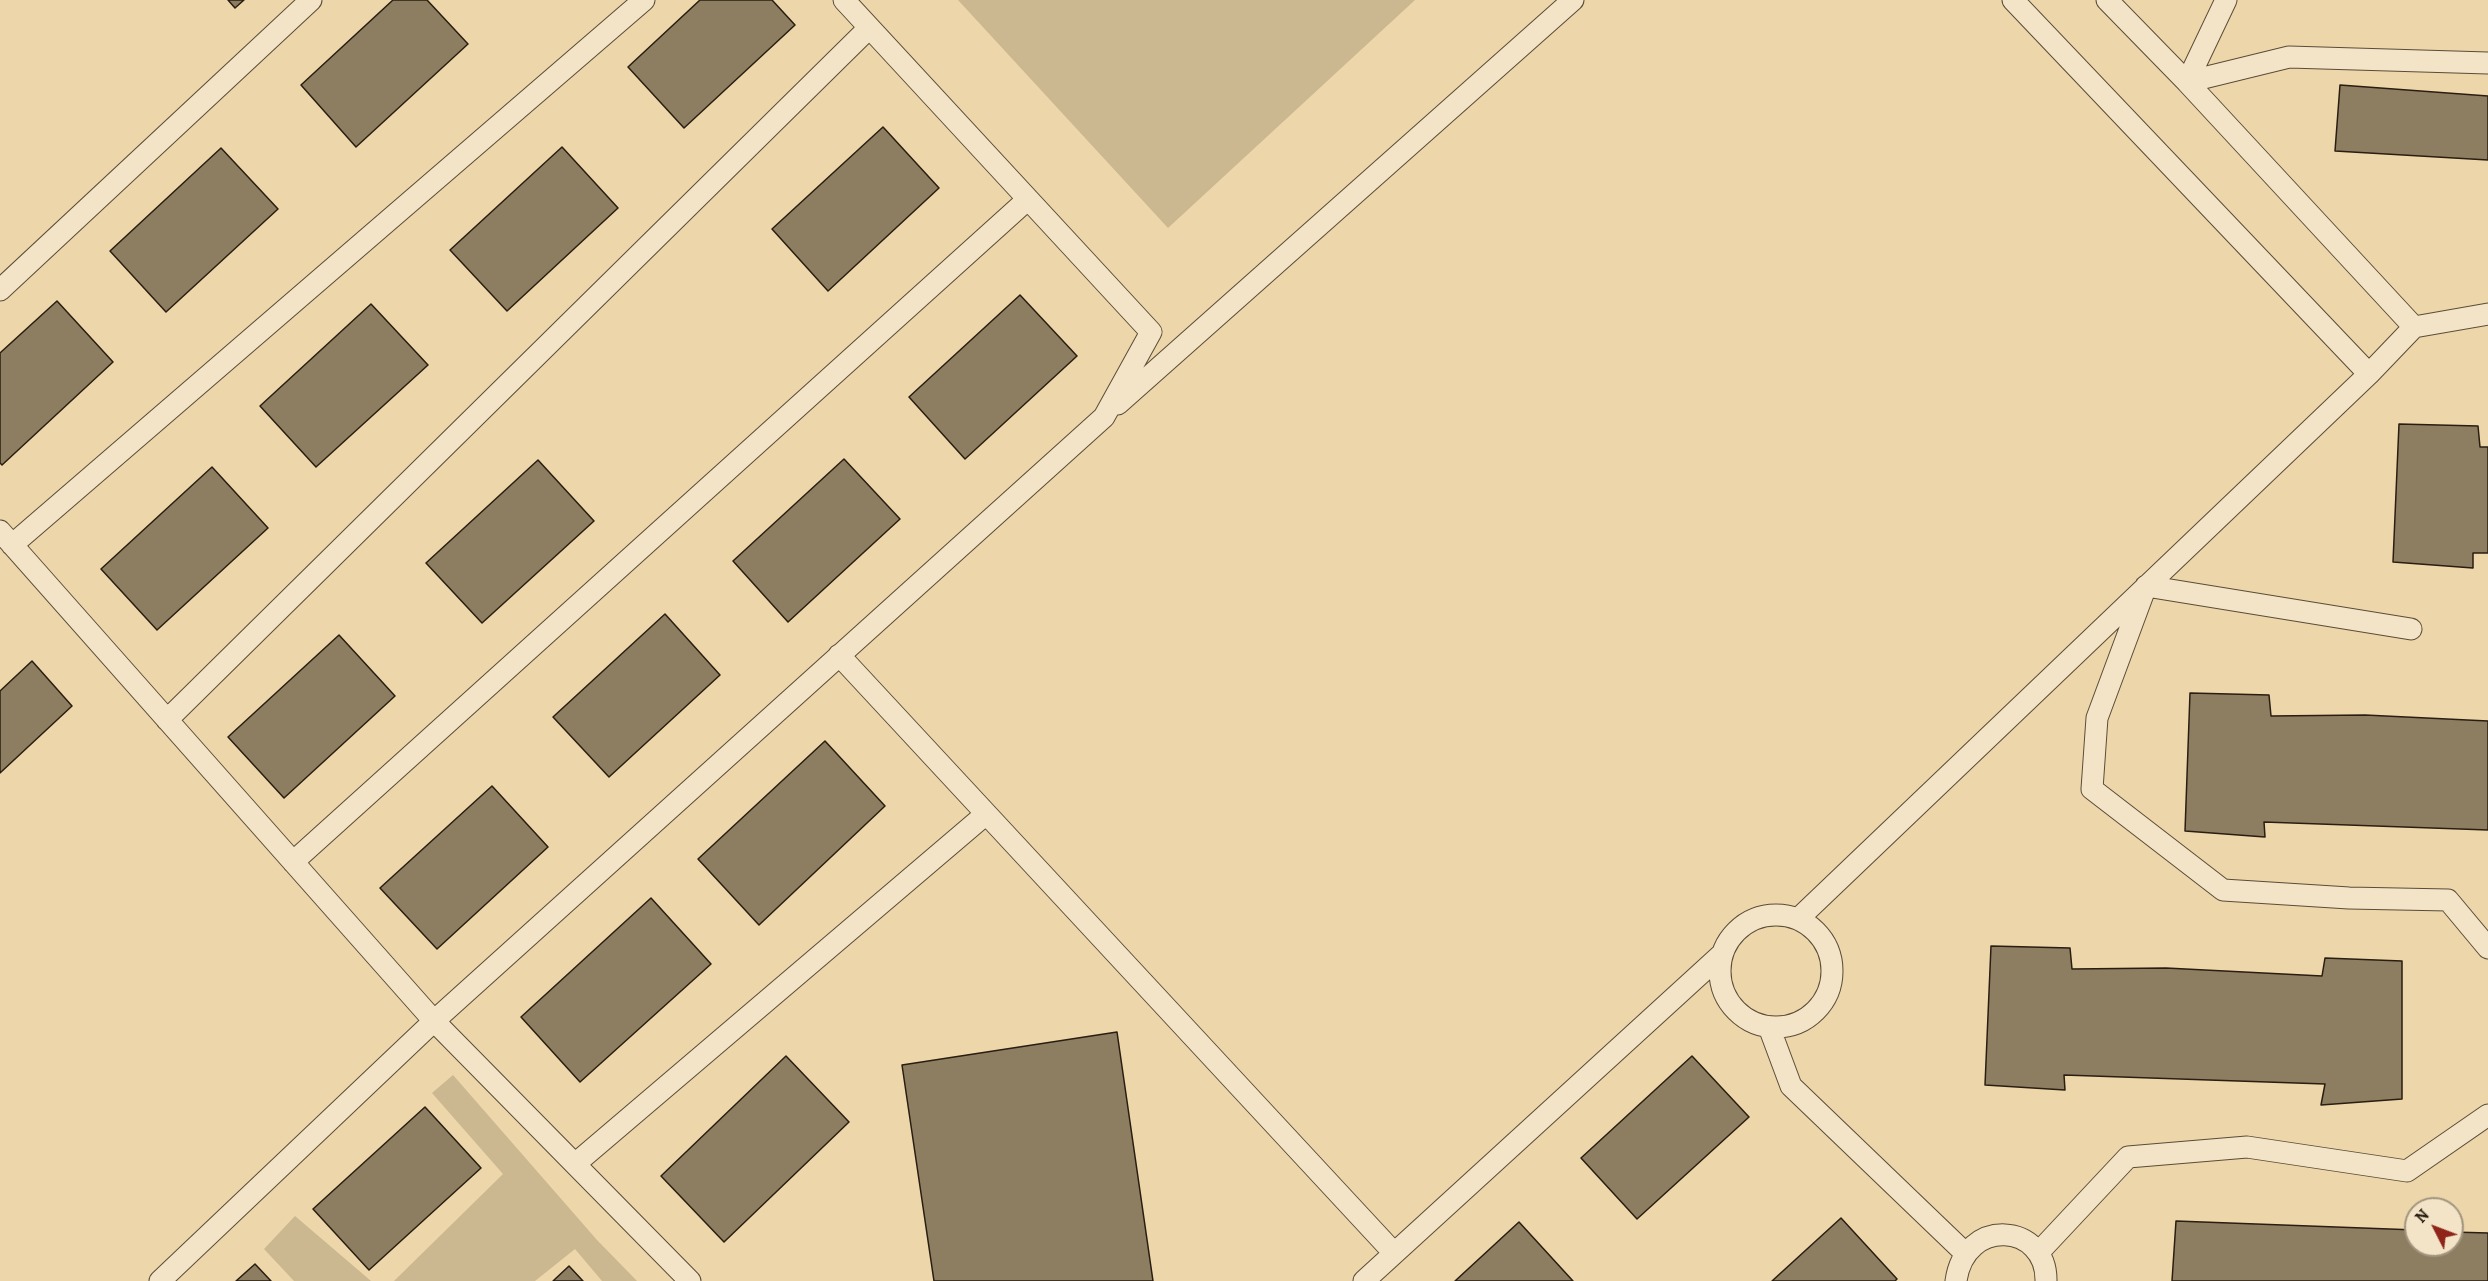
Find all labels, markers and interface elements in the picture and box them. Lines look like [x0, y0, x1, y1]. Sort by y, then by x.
north arrow [2404, 1197, 2464, 1257]
text: N [2410, 1205, 2434, 1228]

